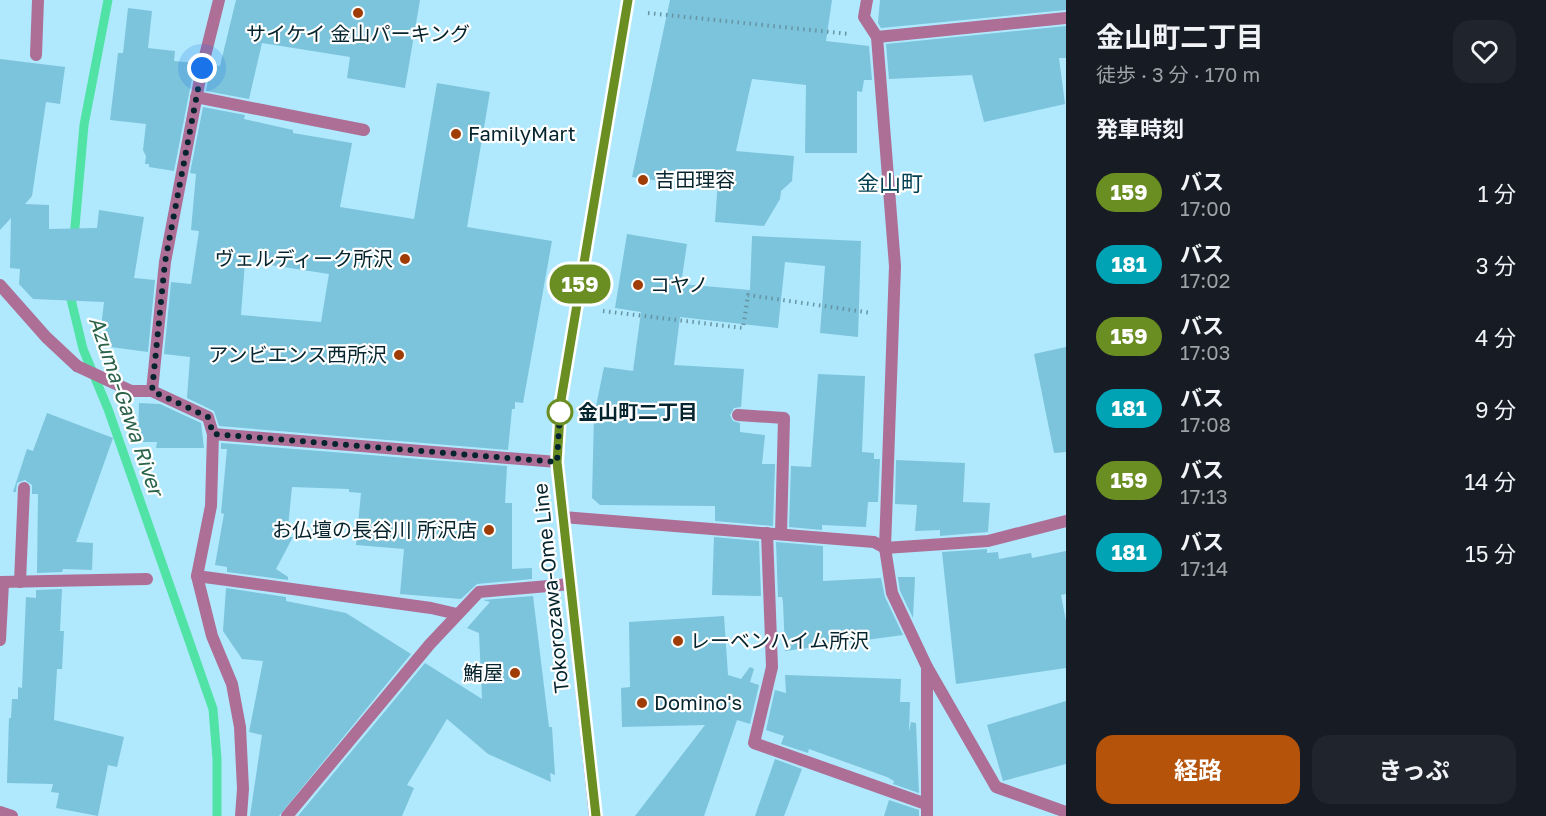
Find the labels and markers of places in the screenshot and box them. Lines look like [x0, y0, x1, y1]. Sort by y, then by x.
marker: サイケイ 金山パーキング [351, 6, 365, 20]
place label: サイケイ 金山パーキング [246, 21, 470, 45]
place label: FamilyMart [468, 121, 576, 145]
marker: FamilyMart [449, 127, 463, 141]
place label: 吉田理容 [655, 167, 735, 191]
marker: 吉田理容 [636, 173, 650, 187]
place label: ヴェルディーク所沢 [214, 246, 393, 270]
marker: ヴェルディーク所沢 [398, 252, 412, 266]
place label: コヤノ [650, 272, 708, 296]
marker: コヤノ [631, 278, 645, 292]
place label: アンビエンス西所沢 [208, 342, 387, 366]
marker: アンビエンス西所沢 [392, 348, 406, 362]
marker: 金山町二丁目 [547, 399, 573, 425]
place label: 金山町二丁目 [578, 399, 698, 423]
place label: お仏壇の長谷川 所沢店 [272, 517, 477, 541]
marker: お仏壇の長谷川 所沢店 [482, 523, 496, 537]
place label: レーベンハイム所沢 [690, 628, 869, 652]
marker: レーベンハイム所沢 [671, 634, 685, 648]
place label: 鮪屋 [463, 660, 503, 684]
marker: 鮪屋 [508, 666, 522, 680]
place label: Domino's [654, 690, 742, 714]
marker: Domino's [635, 696, 649, 710]

